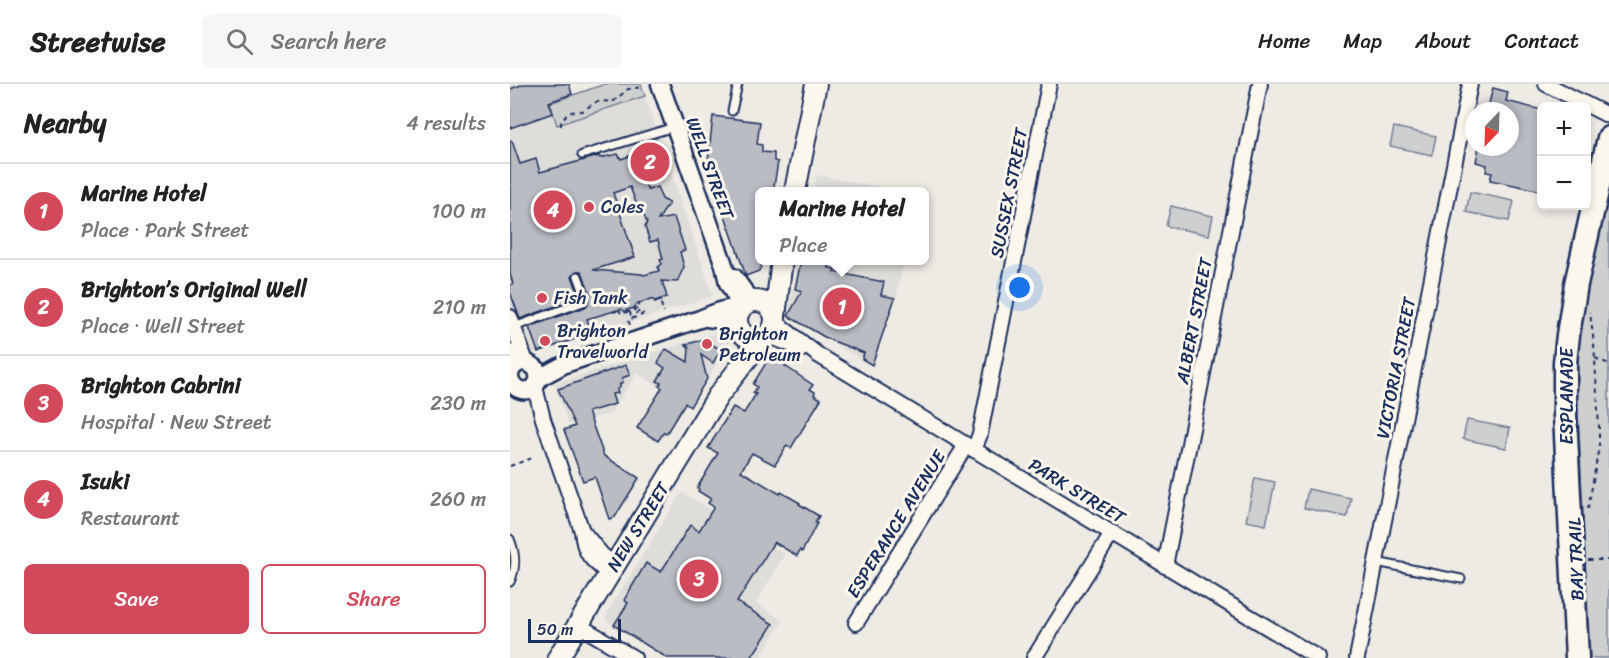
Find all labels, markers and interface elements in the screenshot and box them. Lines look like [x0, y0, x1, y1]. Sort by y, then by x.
search box [202, 14, 622, 68]
text: Streetwise [30, 17, 166, 66]
text: Search here [271, 22, 387, 61]
text: Home [1258, 22, 1310, 60]
text: Map [1343, 22, 1382, 60]
text: About [1415, 22, 1472, 60]
text: Contact [1505, 22, 1579, 60]
icon: search [223, 25, 256, 58]
text: Nearby [24, 100, 106, 146]
north arrow [1465, 102, 1519, 156]
map controls [1537, 102, 1591, 210]
button: + [1537, 102, 1591, 156]
text: 4 results [406, 106, 486, 141]
street label: WELL STREET [677, 112, 744, 225]
street label: SUSSEX STREET [981, 124, 1038, 261]
pin: 2 [630, 140, 670, 184]
button: − [1537, 156, 1591, 210]
text: Marine Hotel [81, 174, 206, 213]
popup [755, 187, 929, 265]
pin: 4 [534, 188, 573, 232]
text: Marine Hotel [779, 189, 905, 228]
place label: Coles [601, 191, 645, 223]
text: 1 [39, 194, 48, 229]
text: 100 m [432, 194, 486, 229]
marker: Coles [582, 200, 596, 214]
text: Place · Park Street [81, 213, 249, 248]
text: Place [779, 228, 827, 263]
street label: ALBERT STREET [1166, 254, 1222, 388]
text: Brighton’s Original Well [81, 270, 307, 309]
your location [1005, 273, 1034, 302]
place label: Fish Tank [554, 282, 628, 314]
pin: 1 [822, 284, 862, 330]
text: 2 [38, 290, 49, 325]
text: 210 m [433, 290, 486, 325]
marker: Fish Tank [535, 291, 549, 305]
street label: VICTORIA STREET [1367, 293, 1426, 441]
text: Place · Well Street [81, 309, 245, 344]
place label: Brighton Travelworld [557, 315, 649, 368]
place label: Brighton Petroleum [719, 318, 801, 371]
marker: Brighton Travelworld [538, 334, 552, 348]
marker: Brighton Petroleum [700, 337, 714, 351]
street label: ESPLANADE [1551, 347, 1583, 444]
text: Brighton Cabrini [81, 366, 241, 405]
text: 3 [38, 386, 49, 421]
text: 230 m [430, 386, 486, 421]
text: Hospital · New Street [81, 405, 271, 440]
street label: ESPERANCE AVENUE [838, 443, 955, 604]
street label: PARK STREET [1022, 449, 1133, 533]
text: Isuki [81, 462, 129, 501]
street label: NEW STREET [598, 475, 679, 578]
text: 4 [37, 482, 50, 517]
text: 260 m [430, 482, 486, 517]
text: Restaurant [81, 501, 180, 536]
street label: BAY TRAIL [1559, 516, 1593, 601]
pin: 3 [680, 556, 718, 602]
button: Save [24, 564, 249, 634]
button: Share [261, 564, 486, 634]
text: 50 m [537, 615, 573, 644]
scale bar [528, 616, 621, 644]

